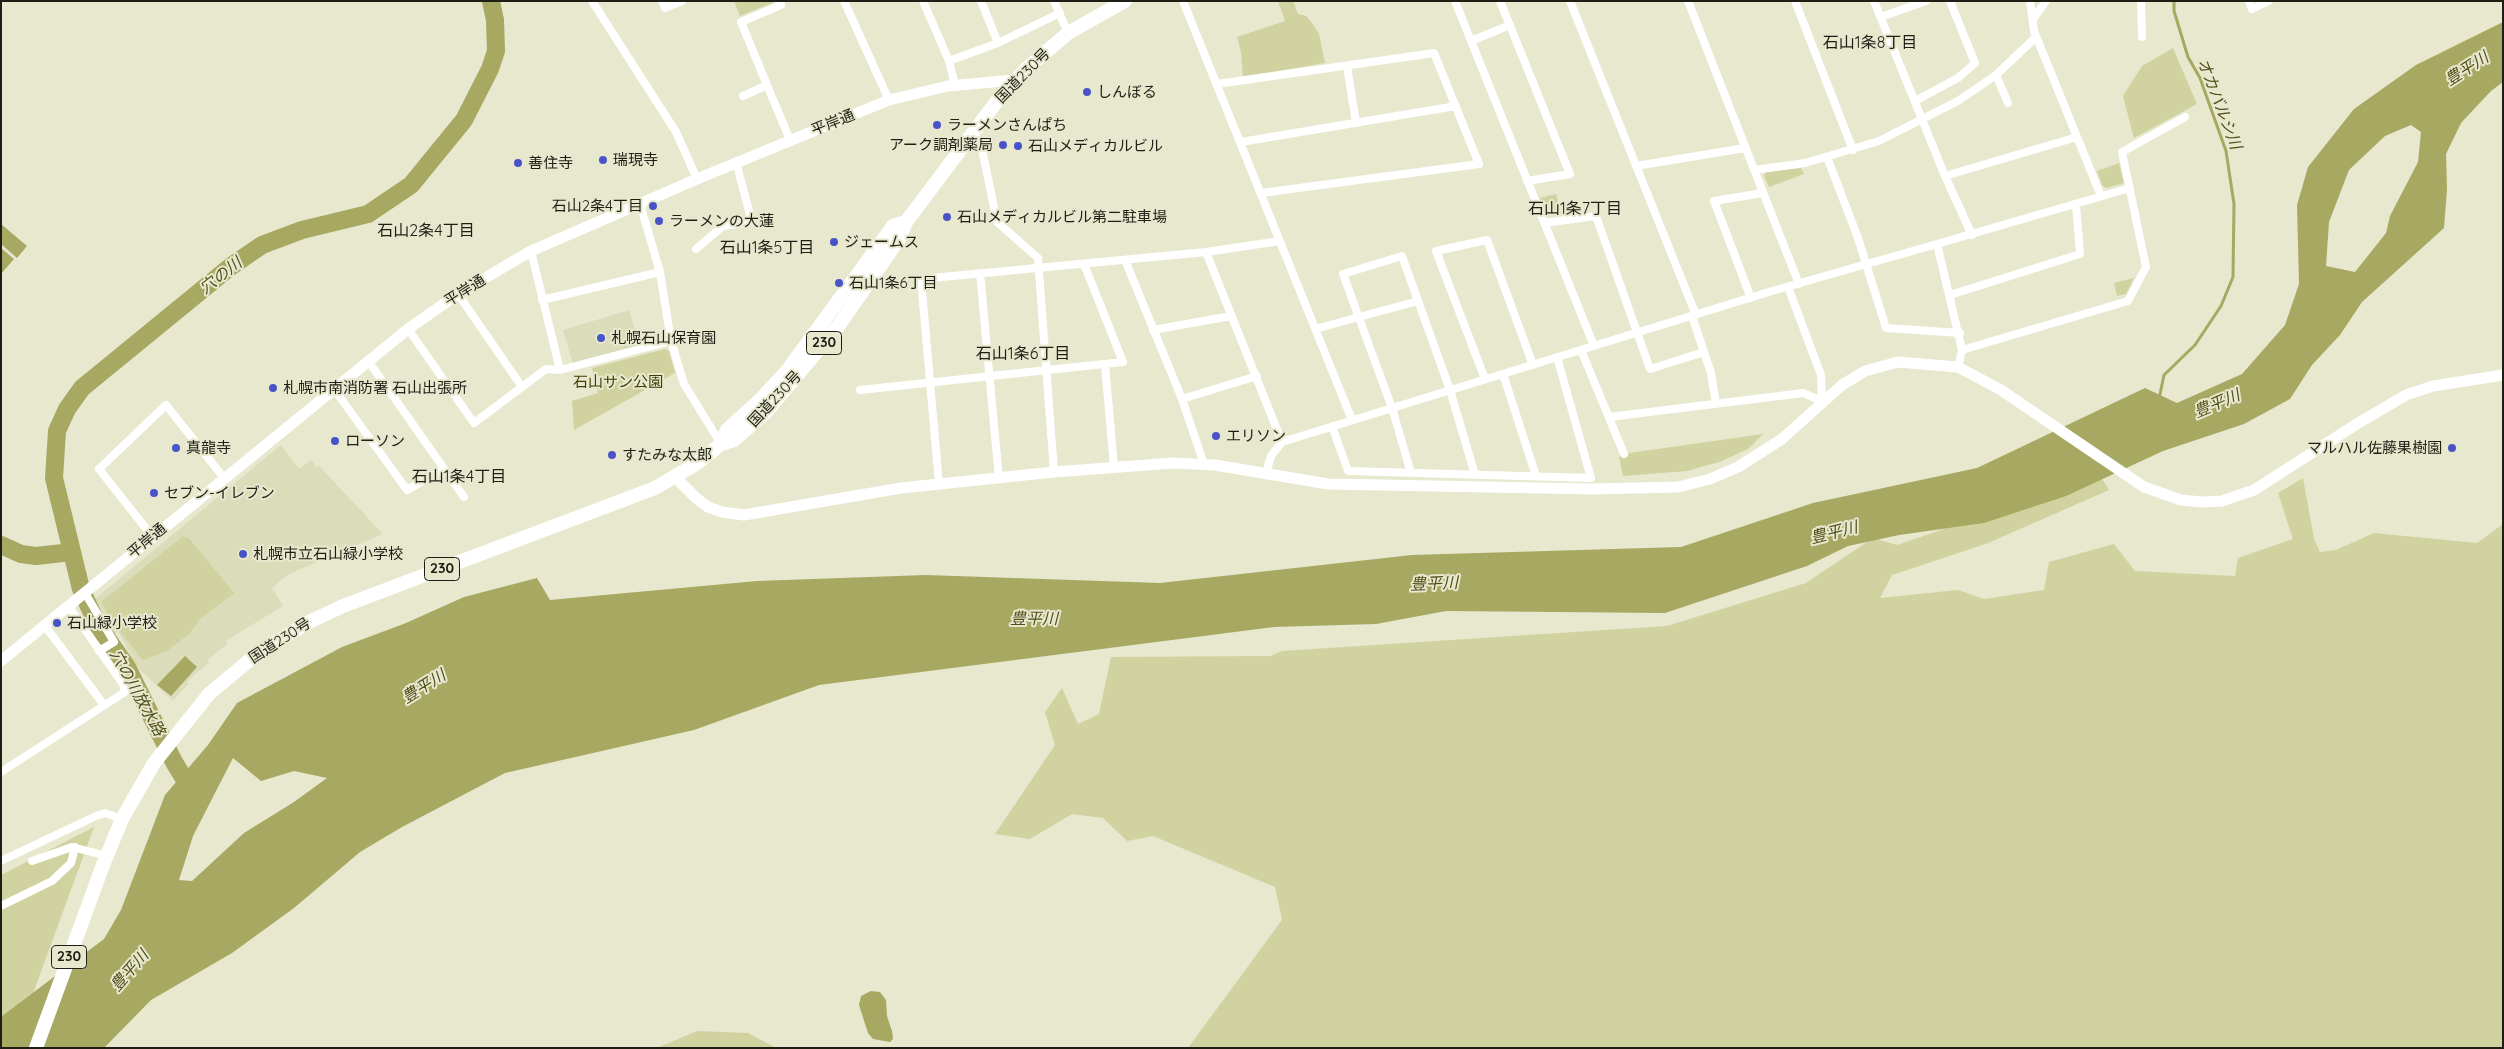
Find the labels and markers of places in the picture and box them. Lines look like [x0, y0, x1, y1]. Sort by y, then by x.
place label: しんぼる [1097, 83, 1157, 101]
marker: しんぼる [1081, 86, 1093, 98]
place label: ラーメンさんぱち [947, 116, 1067, 134]
marker: ラーメンさんぱち [931, 119, 943, 131]
place label: アーク調剤薬局 [889, 136, 993, 154]
place label: 石山メディカルビル [1028, 137, 1163, 155]
marker: アーク調剤薬局 [997, 139, 1009, 151]
marker: 石山メディカルビル [1012, 140, 1024, 152]
place label: 瑞現寺 [613, 151, 658, 169]
place label: 善住寺 [528, 154, 573, 172]
marker: 瑞現寺 [597, 154, 609, 166]
marker: 善住寺 [512, 157, 524, 169]
place label: 石山2条4丁目 [552, 197, 643, 215]
marker: 石山2条4丁目 [647, 200, 659, 212]
place label: 石山メディカルビル第二駐車場 [957, 208, 1167, 226]
marker: 石山メディカルビル第二駐車場 [941, 211, 953, 223]
place label: ラーメンの大蓮 [669, 212, 774, 230]
marker: ラーメンの大蓮 [653, 215, 665, 227]
place label: ジェームス [844, 233, 919, 251]
marker: ジェームス [828, 236, 840, 248]
place label: 石山1条6丁目 [849, 274, 938, 292]
marker: 石山1条6丁目 [833, 277, 845, 289]
place label: 札幌石山保育園 [611, 329, 716, 347]
marker: 札幌石山保育園 [595, 332, 607, 344]
place label: 札幌市南消防署 石山出張所 [283, 379, 467, 397]
marker: 札幌市南消防署 石山出張所 [267, 382, 279, 394]
place label: エリソン [1226, 427, 1286, 445]
marker: エリソン [1210, 430, 1222, 442]
place label: ローソン [345, 432, 405, 450]
marker: ローソン [329, 435, 341, 447]
place label: 真龍寺 [186, 439, 231, 457]
place label: マルハル佐藤果樹園 [2307, 439, 2442, 457]
marker: 真龍寺 [170, 442, 182, 454]
marker: マルハル佐藤果樹園 [2446, 442, 2458, 454]
place label: すたみな太郎 [622, 446, 712, 464]
marker: すたみな太郎 [606, 449, 618, 461]
place label: セブン-イレブン [164, 484, 275, 502]
marker: セブン-イレブン [148, 487, 160, 499]
place label: 札幌市立石山緑小学校 [253, 545, 403, 563]
marker: 札幌市立石山緑小学校 [237, 548, 249, 560]
place label: 石山緑小学校 [67, 614, 157, 632]
marker: 石山緑小学校 [51, 617, 63, 629]

